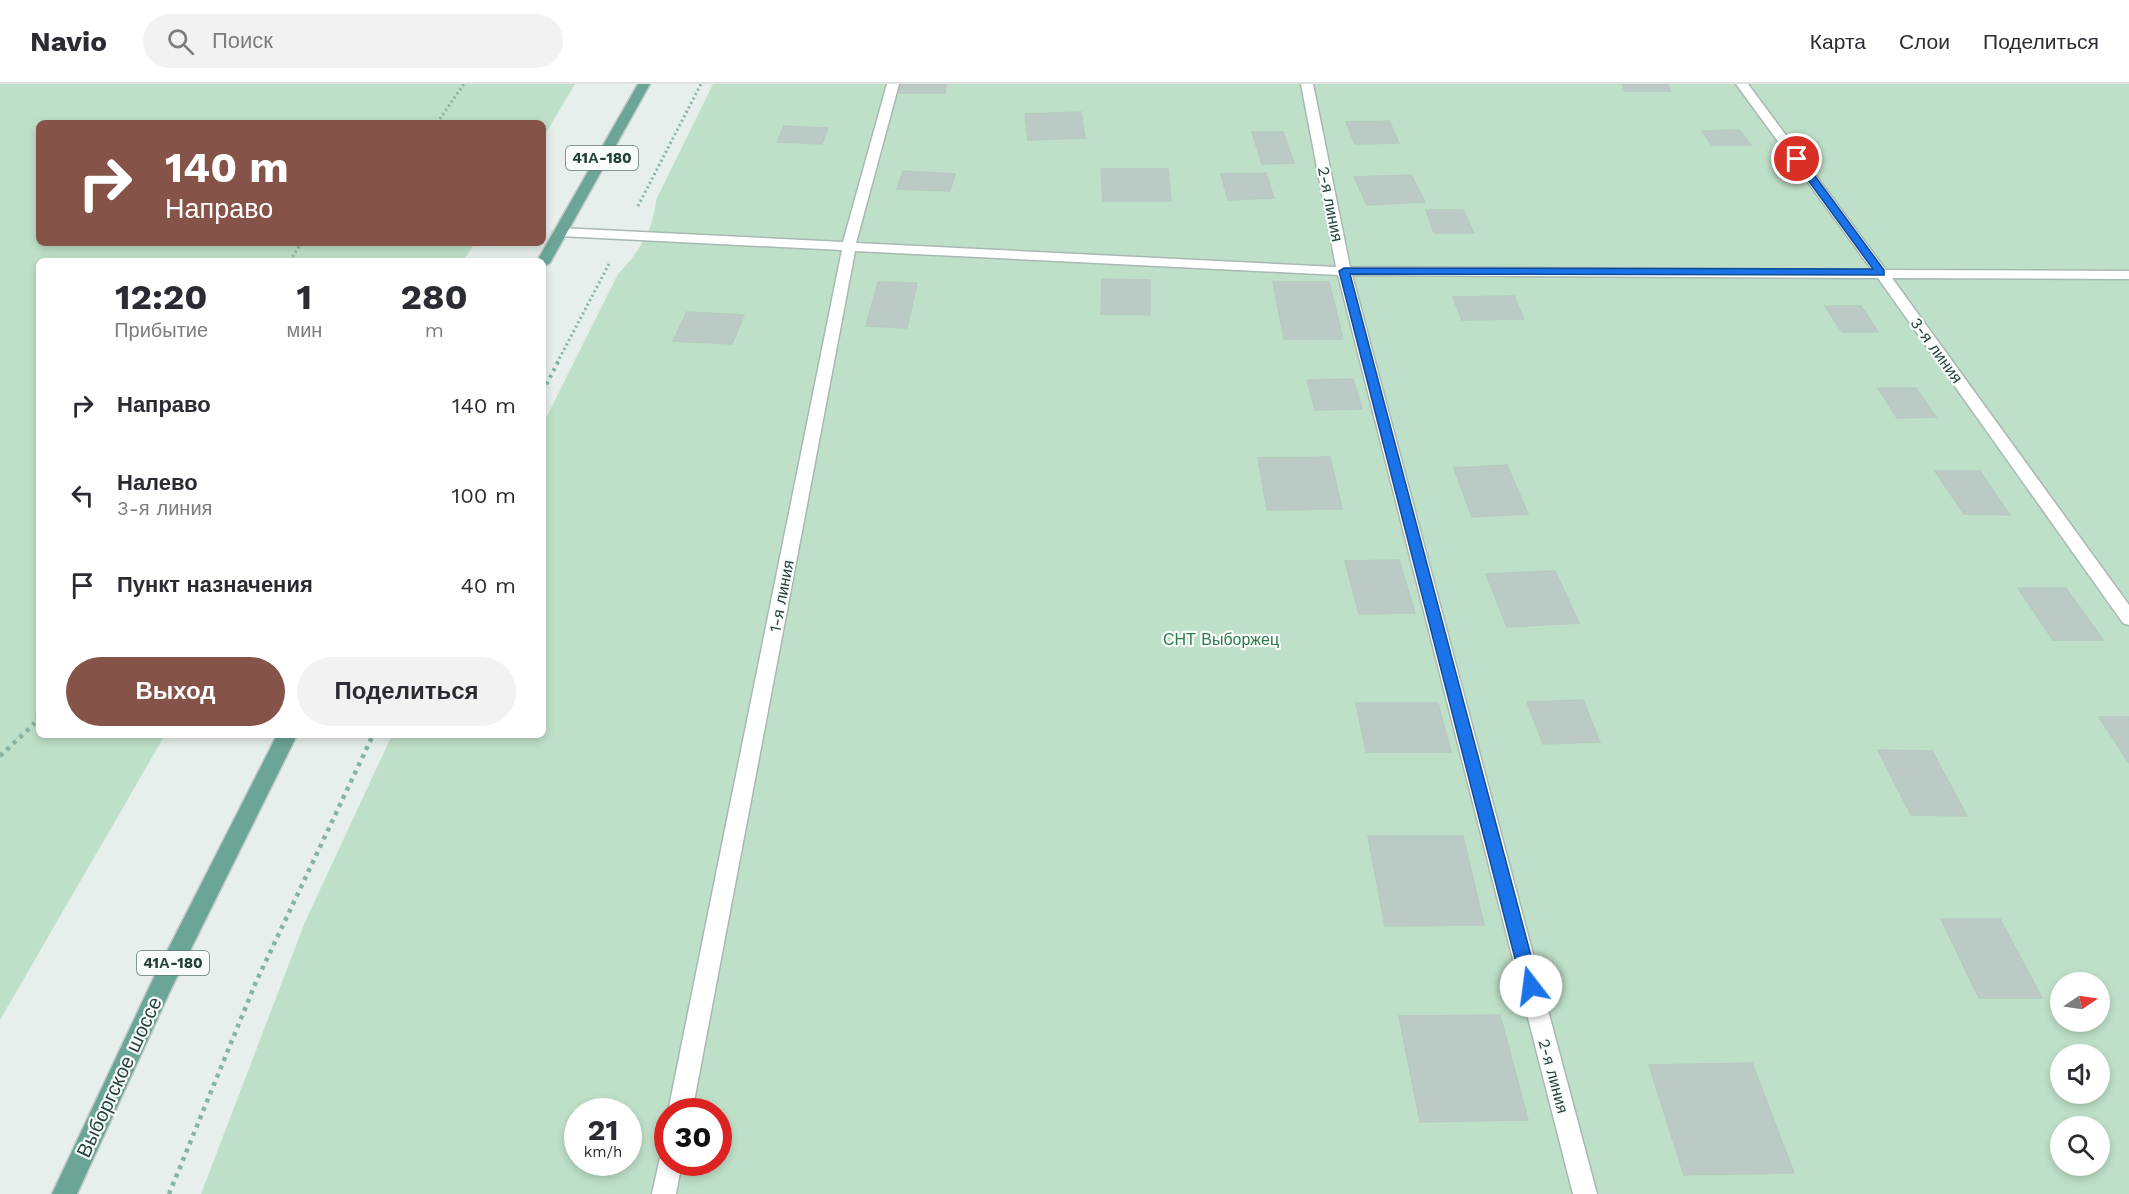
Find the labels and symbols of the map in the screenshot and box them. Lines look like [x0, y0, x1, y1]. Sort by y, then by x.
pin [1771, 133, 1822, 184]
road number: 41А-180 [566, 146, 638, 170]
street label: 2-я линия [1314, 165, 1347, 243]
street label: 3-я линия [1906, 314, 1967, 387]
street label: 1-я линия [765, 558, 798, 634]
park label: СНТ Выборжец [1163, 630, 1279, 649]
road number: 41А-180 [137, 951, 209, 975]
position arrow [1499, 954, 1563, 1018]
north arrow [2050, 972, 2110, 1032]
street label: Выборгское шоссе [71, 993, 167, 1161]
street label: 2-я линия [1535, 1037, 1573, 1115]
speed limit sign: 30 [654, 1098, 732, 1176]

